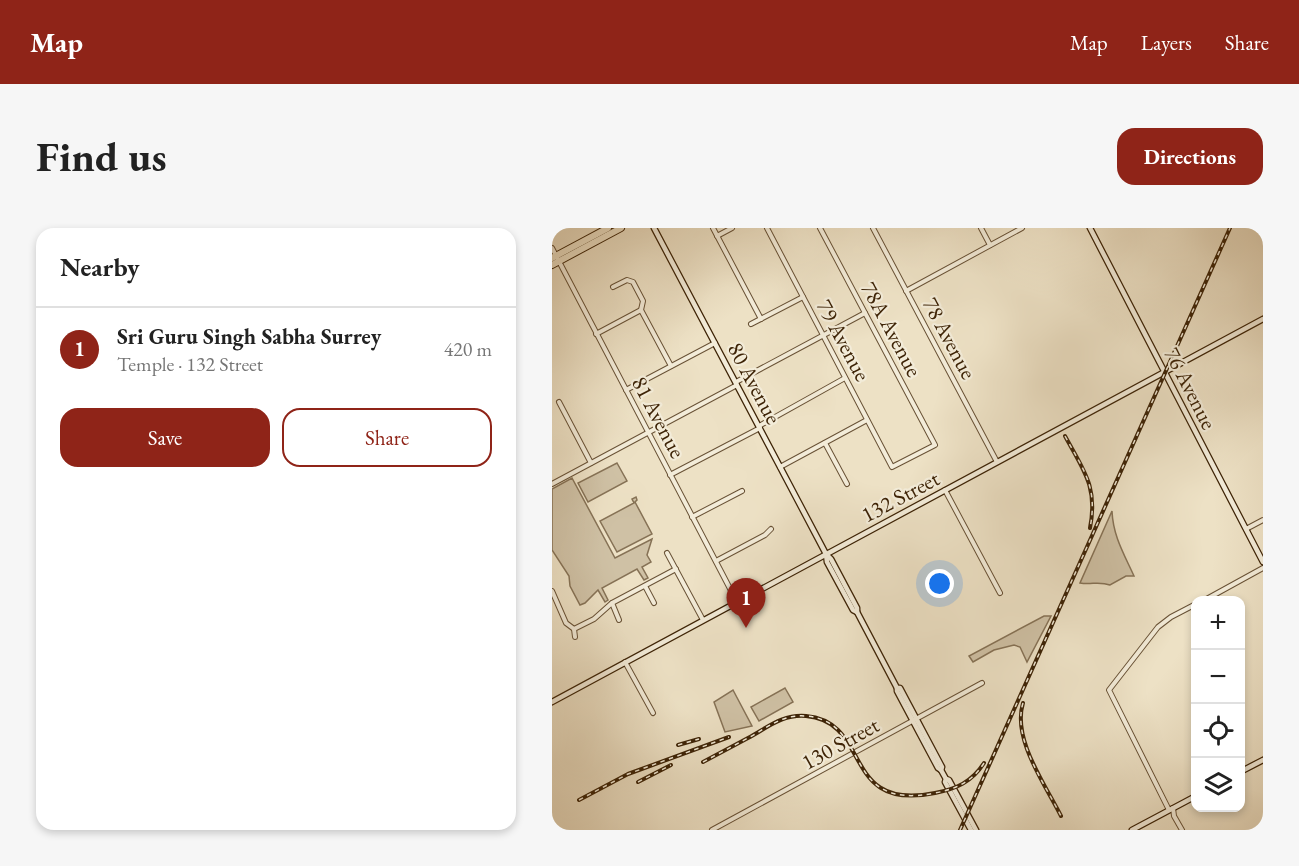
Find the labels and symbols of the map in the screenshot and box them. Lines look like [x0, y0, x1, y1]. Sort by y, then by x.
street label: 78A Avenue [854, 277, 929, 382]
street label: 78 Avenue [916, 292, 983, 385]
street label: 79 Avenue [810, 294, 877, 387]
street label: 80 Avenue [721, 337, 788, 430]
street label: 76 Avenue [1158, 342, 1224, 435]
street label: 81 Avenue [625, 371, 692, 464]
street label: 132 Street [856, 464, 944, 529]
your location [925, 569, 954, 598]
pin: 1 [726, 578, 766, 628]
street label: 130 Street [796, 710, 884, 777]

